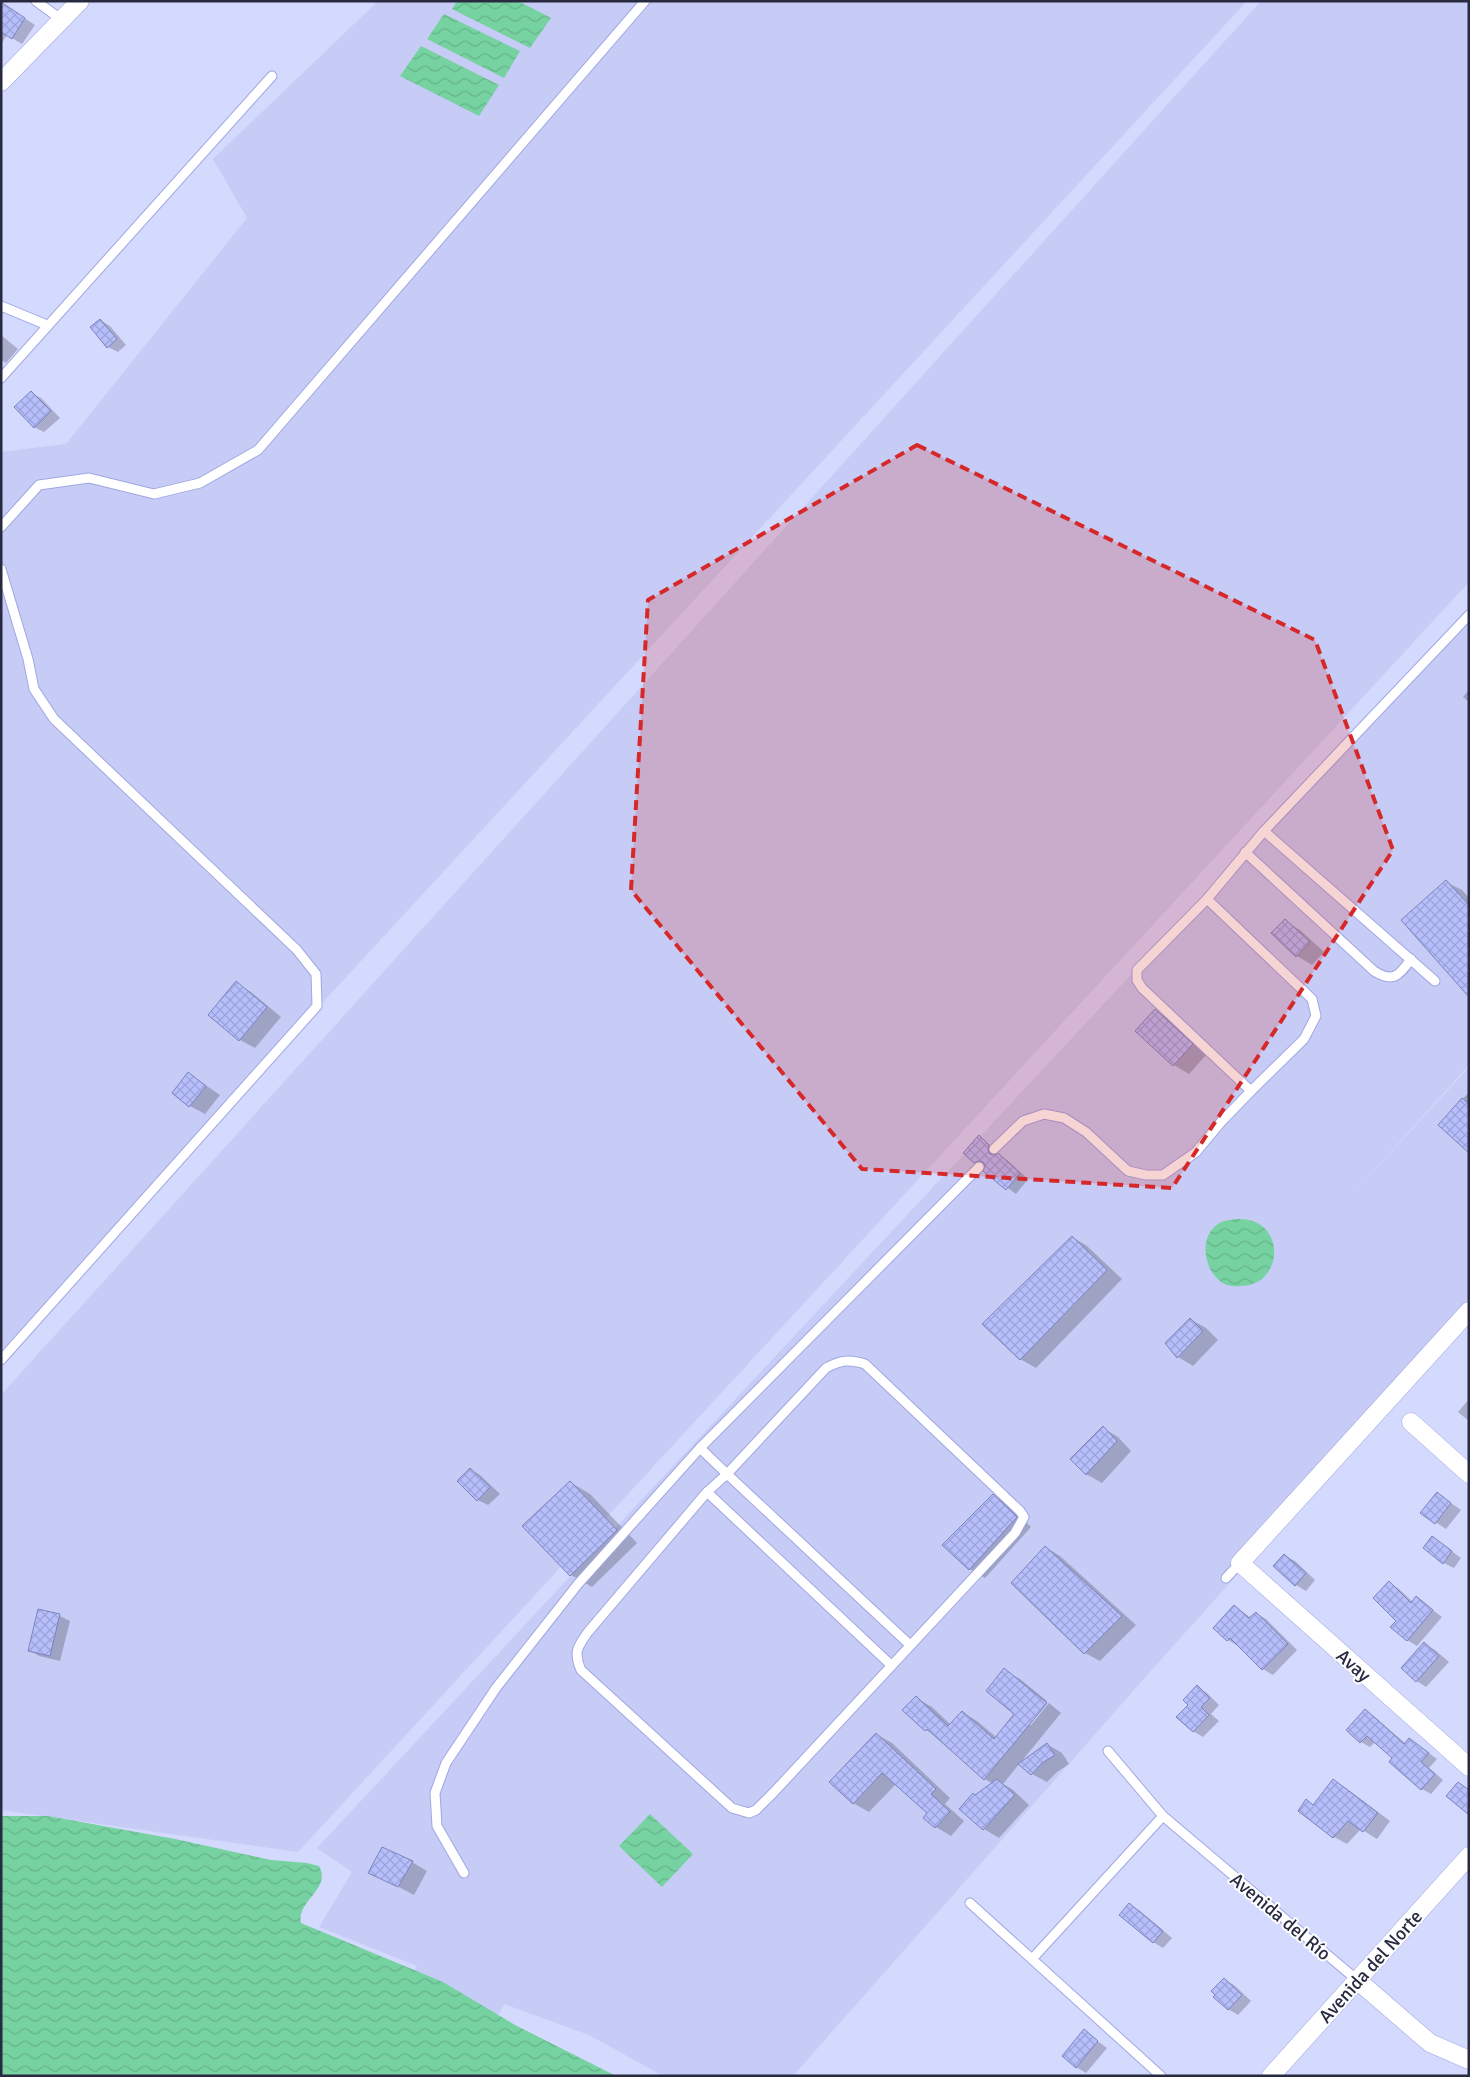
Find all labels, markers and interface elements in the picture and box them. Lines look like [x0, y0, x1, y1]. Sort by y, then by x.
street label: Avay [1331, 1644, 1376, 1688]
street label: Avenida del Río [1225, 1868, 1336, 1966]
street label: Avenida del Norte [1314, 1905, 1428, 2028]

